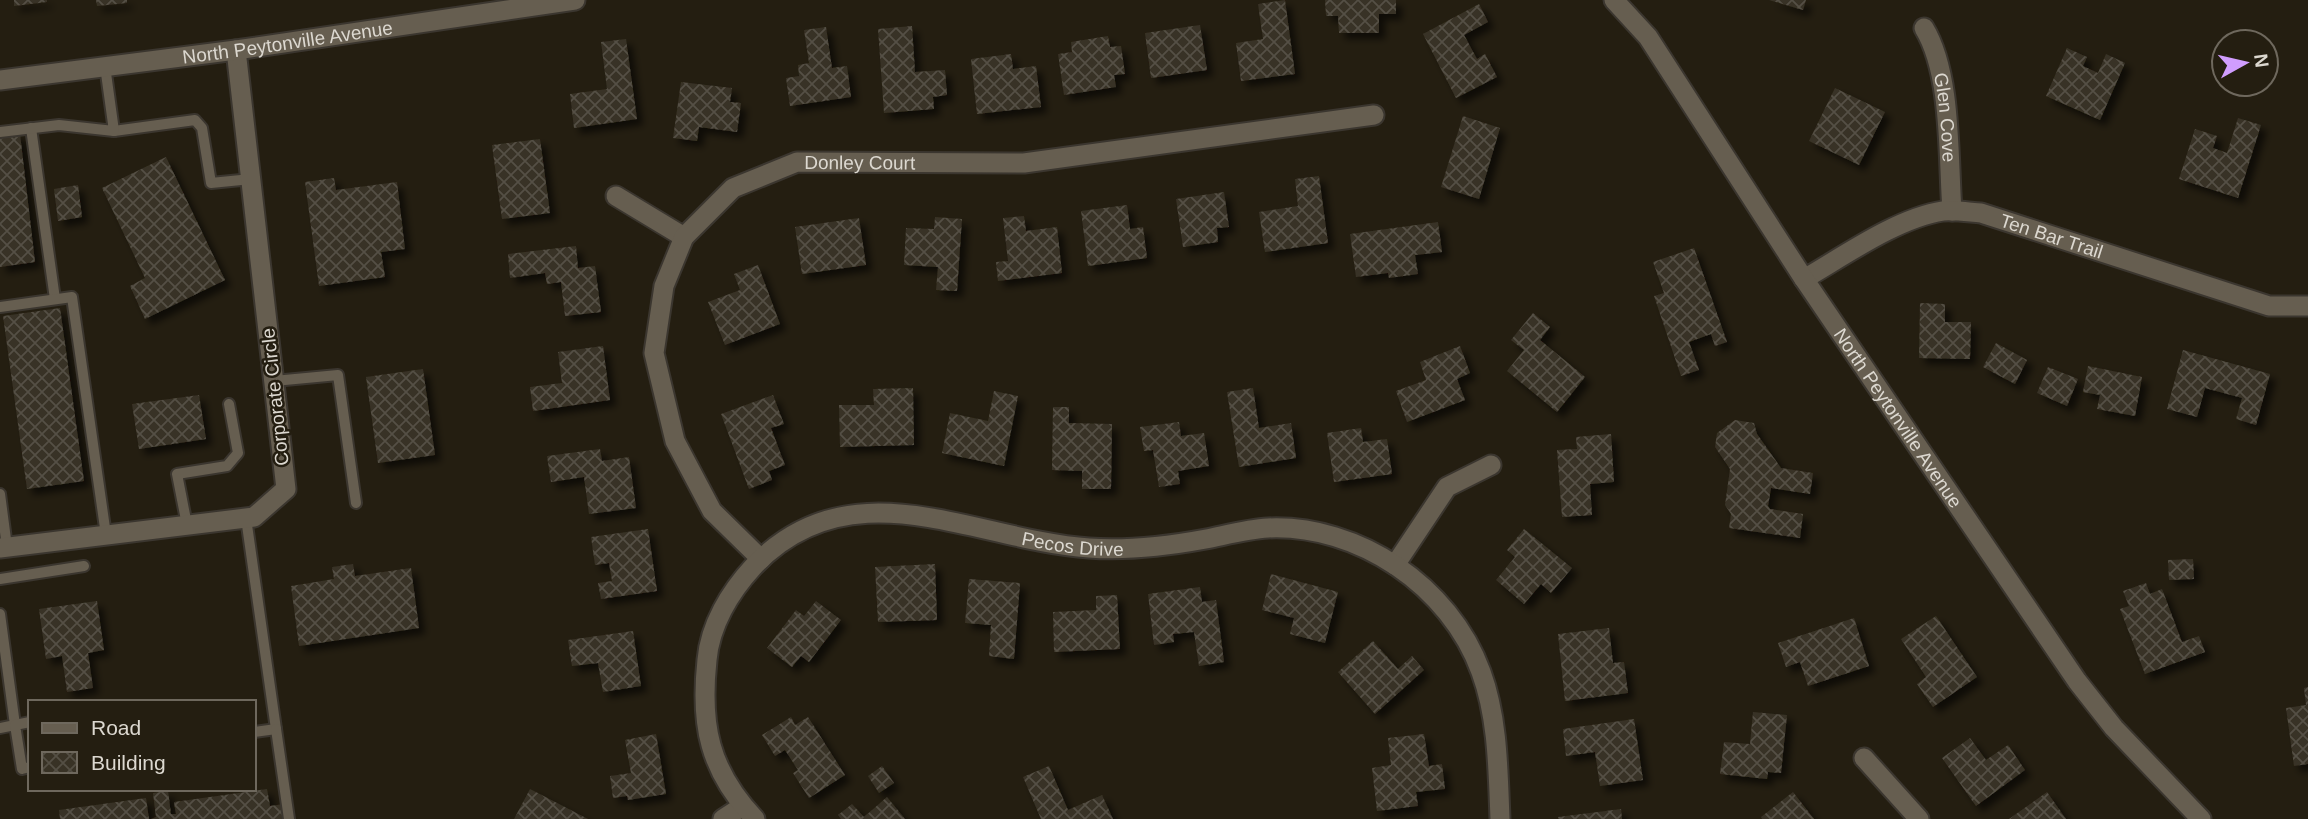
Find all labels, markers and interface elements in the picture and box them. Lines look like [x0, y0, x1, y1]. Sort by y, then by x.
street label: North Peytonville Avenue [181, 17, 394, 67]
north arrow [2210, 28, 2280, 98]
text: N [2250, 52, 2273, 69]
street label: Glen Cove [1930, 71, 1960, 163]
street label: Donley Court [804, 152, 916, 173]
street label: Ten Bar Trail [1998, 209, 2106, 262]
street label: North Peytonville Avenue [1830, 324, 1967, 511]
street label: Corporate Circle [257, 327, 293, 467]
street label: Pecos Drive [1020, 527, 1124, 559]
legend [28, 700, 256, 791]
text: Road [91, 716, 141, 739]
text: Building [91, 751, 166, 774]

